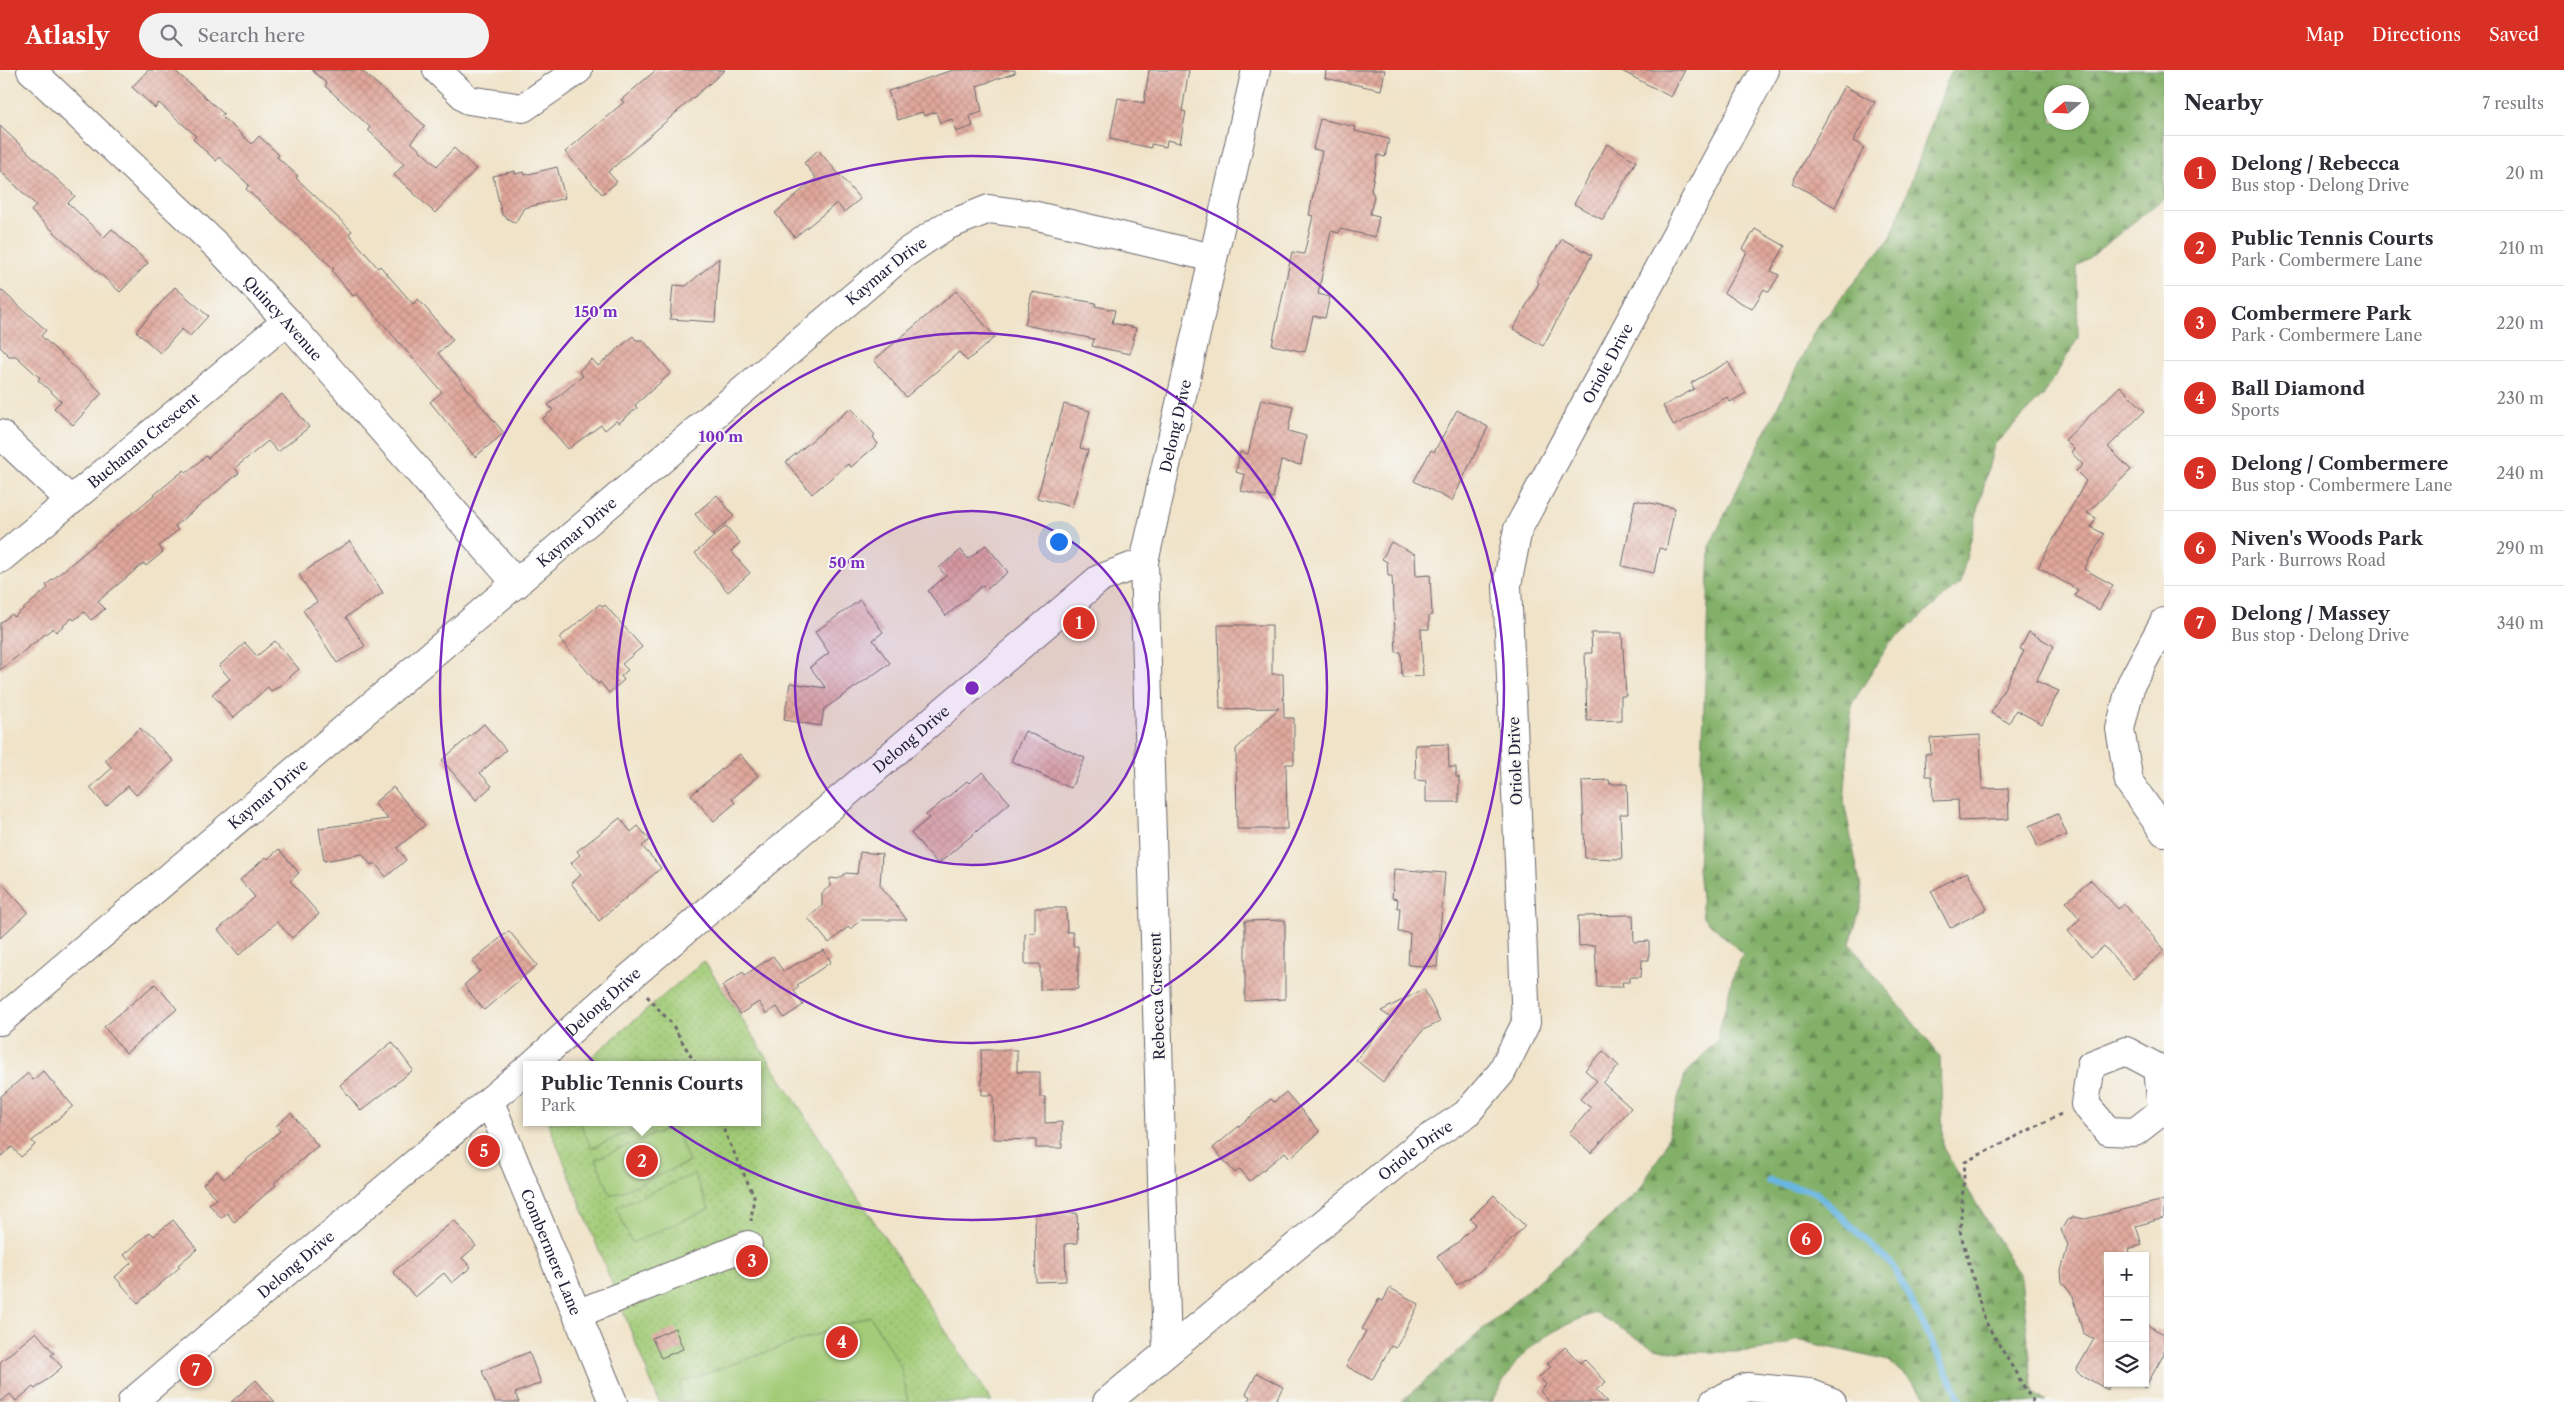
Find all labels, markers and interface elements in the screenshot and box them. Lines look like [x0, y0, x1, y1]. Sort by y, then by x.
search box [139, 13, 489, 58]
text: Atlasly [25, 21, 109, 50]
icon: search [157, 21, 185, 49]
text: Search here [197, 24, 305, 47]
text: Map [2305, 24, 2344, 46]
text: Directions [2372, 24, 2461, 46]
text: Saved [2489, 24, 2539, 46]
north arrow [2044, 85, 2089, 130]
text: Nearby [2184, 90, 2263, 115]
text: 7 results [2482, 93, 2544, 113]
text: Delong / Rebecca [2231, 152, 2400, 175]
text: 1 [2196, 163, 2204, 183]
text: 20 m [2505, 163, 2544, 183]
text: Bus stop · Delong Drive [2231, 175, 2409, 195]
text: Public Tennis Courts [2231, 227, 2434, 250]
street label: Kaymar Drive [842, 232, 930, 309]
text: 2 [2195, 238, 2205, 258]
text: 210 m [2499, 238, 2544, 258]
text: Park · Combermere Lane [2231, 250, 2422, 270]
street label: Quincy Avenue [240, 272, 327, 364]
text: 150 m [574, 302, 618, 321]
text: Combermere Park [2231, 302, 2411, 325]
text: 3 [2195, 313, 2205, 333]
text: 220 m [2496, 313, 2544, 333]
street label: Oriole Drive [1578, 320, 1636, 407]
text: Park · Combermere Lane [2231, 325, 2422, 345]
text: Ball Diamond [2231, 377, 2365, 400]
street label: Delong Drive [1155, 378, 1195, 474]
street label: Buchanan Crescent [84, 388, 203, 492]
text: 4 [2195, 388, 2205, 408]
text: 230 m [2497, 388, 2544, 408]
text: Sports [2231, 400, 2280, 420]
text: 100 m [699, 427, 743, 446]
text: Delong / Combermere [2231, 452, 2448, 475]
text: 5 [2196, 463, 2204, 483]
text: 240 m [2496, 463, 2544, 483]
text: Bus stop · Combermere Lane [2231, 475, 2452, 495]
street label: Kaymar Drive [533, 493, 620, 571]
text: Niven's Woods Park [2231, 527, 2423, 550]
your location [1046, 529, 1072, 555]
text: 6 [2195, 538, 2205, 558]
text: 290 m [2496, 538, 2544, 558]
text: Park · Burrows Road [2231, 550, 2386, 570]
text: 50 m [829, 553, 865, 572]
text: Delong / Massey [2231, 602, 2390, 625]
pin: 1 [1063, 604, 1095, 642]
text: 7 [2196, 613, 2204, 633]
text: 340 m [2497, 613, 2544, 633]
text: Bus stop · Delong Drive [2231, 625, 2409, 645]
centre of rings [963, 679, 981, 697]
street label: Delong Drive [869, 701, 953, 777]
street label: Oriole Drive [1504, 717, 1526, 805]
street label: Kaymar Drive [224, 755, 311, 833]
street label: Rebecca Crescent [1145, 931, 1169, 1060]
street label: Delong Drive [561, 963, 644, 1040]
popup [523, 1061, 761, 1126]
text: Public Tennis Courts [541, 1072, 743, 1095]
text: Park [541, 1095, 575, 1115]
street label: Oriole Drive [1374, 1116, 1456, 1184]
pin: 5 [468, 1132, 500, 1170]
pin: 2 [626, 1142, 658, 1180]
street label: Combermere Lane [517, 1186, 586, 1318]
pin: 6 [1790, 1220, 1822, 1258]
street label: Delong Drive [253, 1226, 338, 1302]
pin: 3 [736, 1242, 768, 1280]
map controls [2104, 1252, 2149, 1387]
button: + [2104, 1252, 2149, 1297]
button: − [2104, 1297, 2149, 1342]
pin: 4 [826, 1323, 858, 1361]
button: layers [2104, 1342, 2149, 1387]
pin: 7 [180, 1351, 212, 1389]

